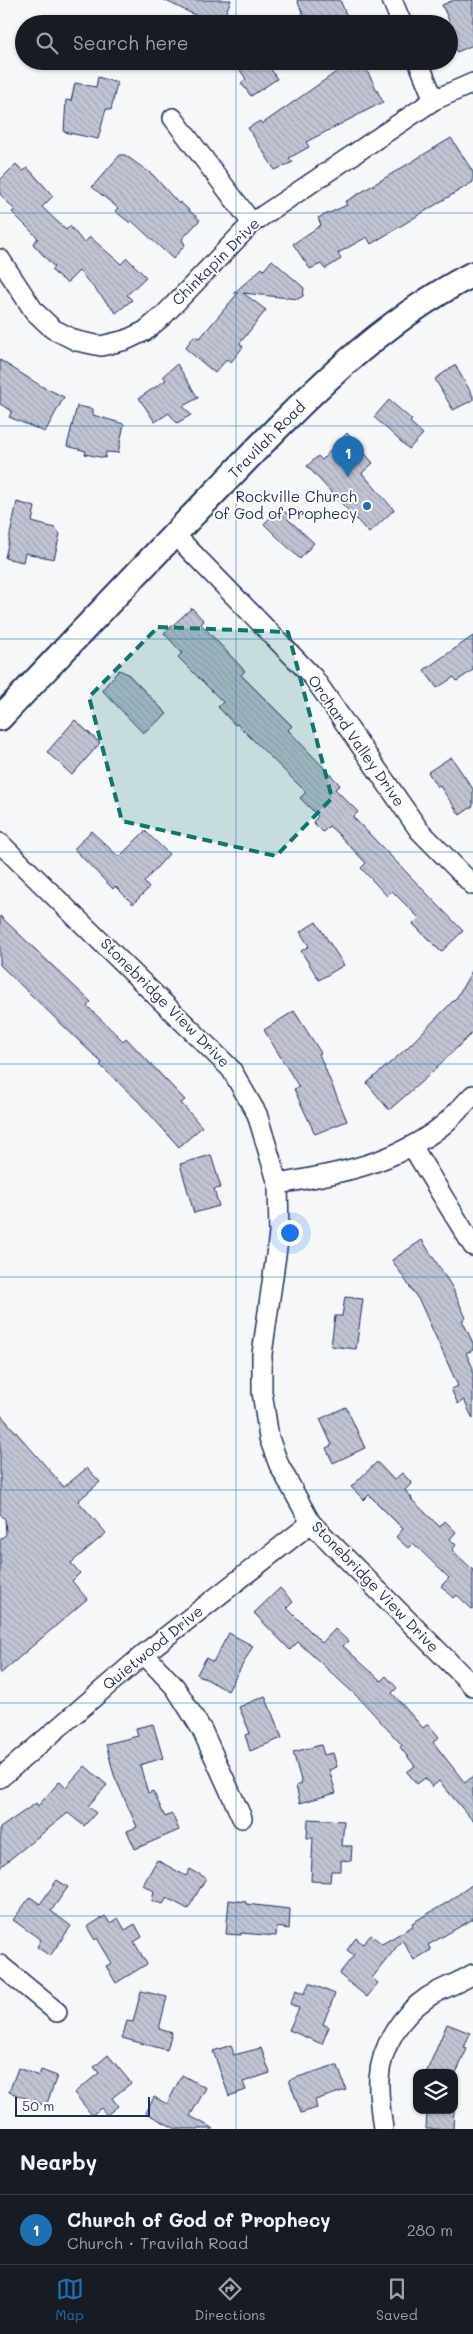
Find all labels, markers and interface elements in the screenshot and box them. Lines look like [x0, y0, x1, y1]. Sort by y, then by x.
search box [15, 15, 458, 70]
icon: search [33, 29, 61, 57]
text: Search here [73, 30, 189, 55]
street label: Chinkapin Drive [167, 213, 263, 309]
street label: Travilah Road [223, 396, 309, 482]
pin: 1 [332, 436, 364, 477]
place label: Rockville Church of God of Prophecy [214, 486, 357, 523]
marker: Rockville Church of God of Prophecy [361, 500, 373, 512]
street label: Orchard Valley Drive [304, 671, 410, 810]
street label: Stonebridge View Drive [97, 933, 235, 1071]
your location [277, 1220, 303, 1246]
street label: Stonebridge View Drive [308, 1516, 444, 1656]
street label: Quietwood Drive [98, 1601, 207, 1694]
map controls [413, 2069, 458, 2114]
button: layers [413, 2069, 458, 2114]
scale bar [15, 2094, 150, 2117]
text: 50 m [22, 2096, 54, 2115]
text: Nearby [20, 2148, 97, 2175]
text: Church of God of Prophecy [67, 2207, 331, 2232]
text: 1 [32, 2219, 40, 2240]
text: 280 m [407, 2219, 453, 2240]
text: Church · Travilah Road [67, 2232, 248, 2253]
tab: Map [55, 2275, 84, 2324]
tab: Directions [194, 2275, 266, 2324]
tab: Saved [376, 2275, 418, 2324]

